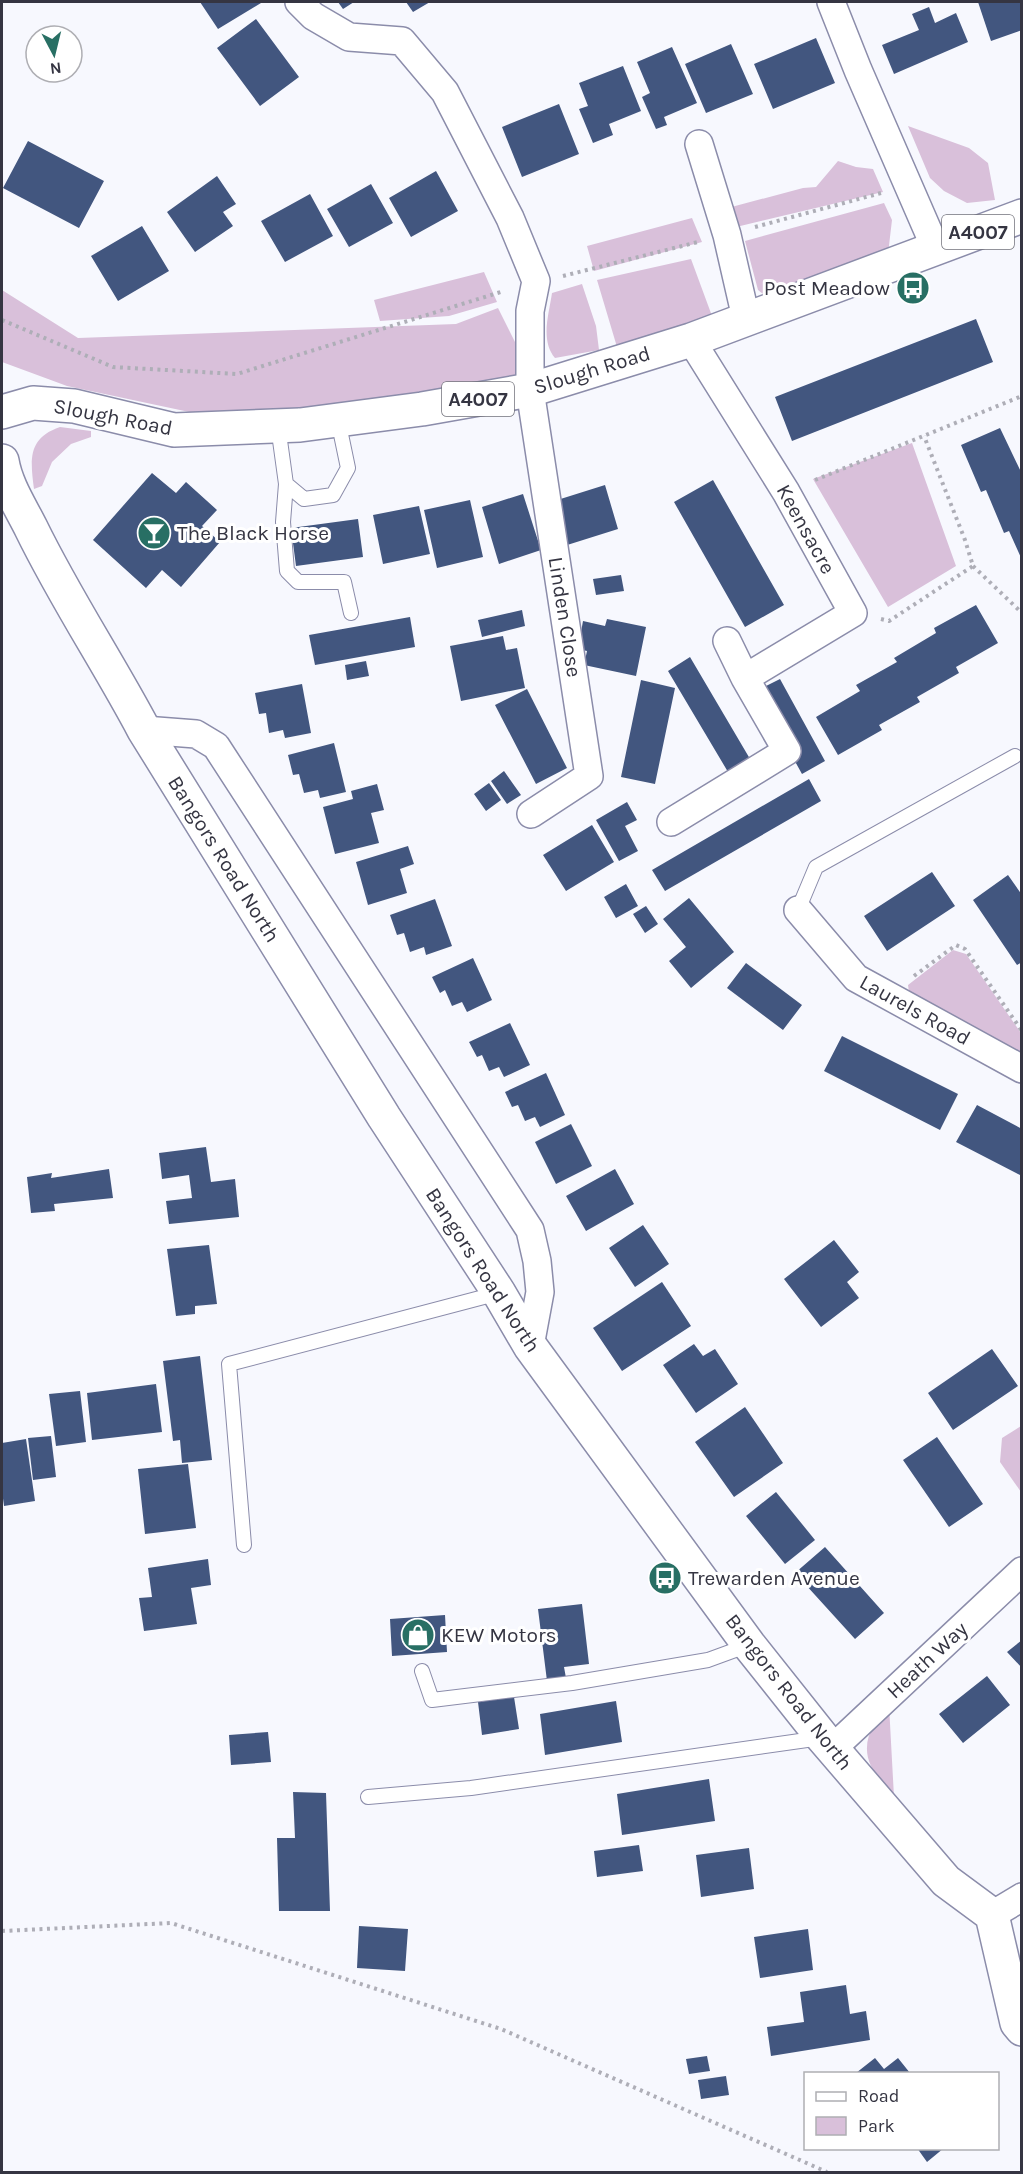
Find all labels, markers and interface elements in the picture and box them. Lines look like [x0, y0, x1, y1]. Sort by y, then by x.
north arrow [24, 24, 84, 84]
text: N [49, 58, 63, 79]
road number: A4007 [942, 215, 1014, 249]
bus stop icon: Post Meadow [895, 270, 931, 306]
place label: Post Meadow [764, 276, 890, 300]
street label: Slough Road [531, 341, 653, 399]
road number: A4007 [442, 382, 514, 416]
street label: Slough Road [52, 394, 174, 440]
street label: Keensacre [772, 480, 840, 578]
bar icon: The Black Horse [136, 515, 172, 551]
place label: The Black Horse [177, 521, 329, 545]
street label: Linden Close [544, 555, 586, 679]
street label: Bangors Road North [163, 771, 285, 947]
street label: Laurels Road [856, 970, 974, 1050]
street label: Bangors Road North [421, 1183, 545, 1357]
bus stop icon: Trewarden Avenue [647, 1560, 683, 1596]
place label: Trewarden Avenue [688, 1566, 860, 1590]
street label: Bangors Road North [721, 1609, 857, 1775]
shop icon: KEW Motors [400, 1617, 436, 1653]
street label: Heath Way [882, 1617, 972, 1703]
place label: KEW Motors [441, 1623, 557, 1647]
legend [804, 2072, 999, 2150]
text: Road [858, 2085, 899, 2107]
text: Park [858, 2115, 895, 2137]

